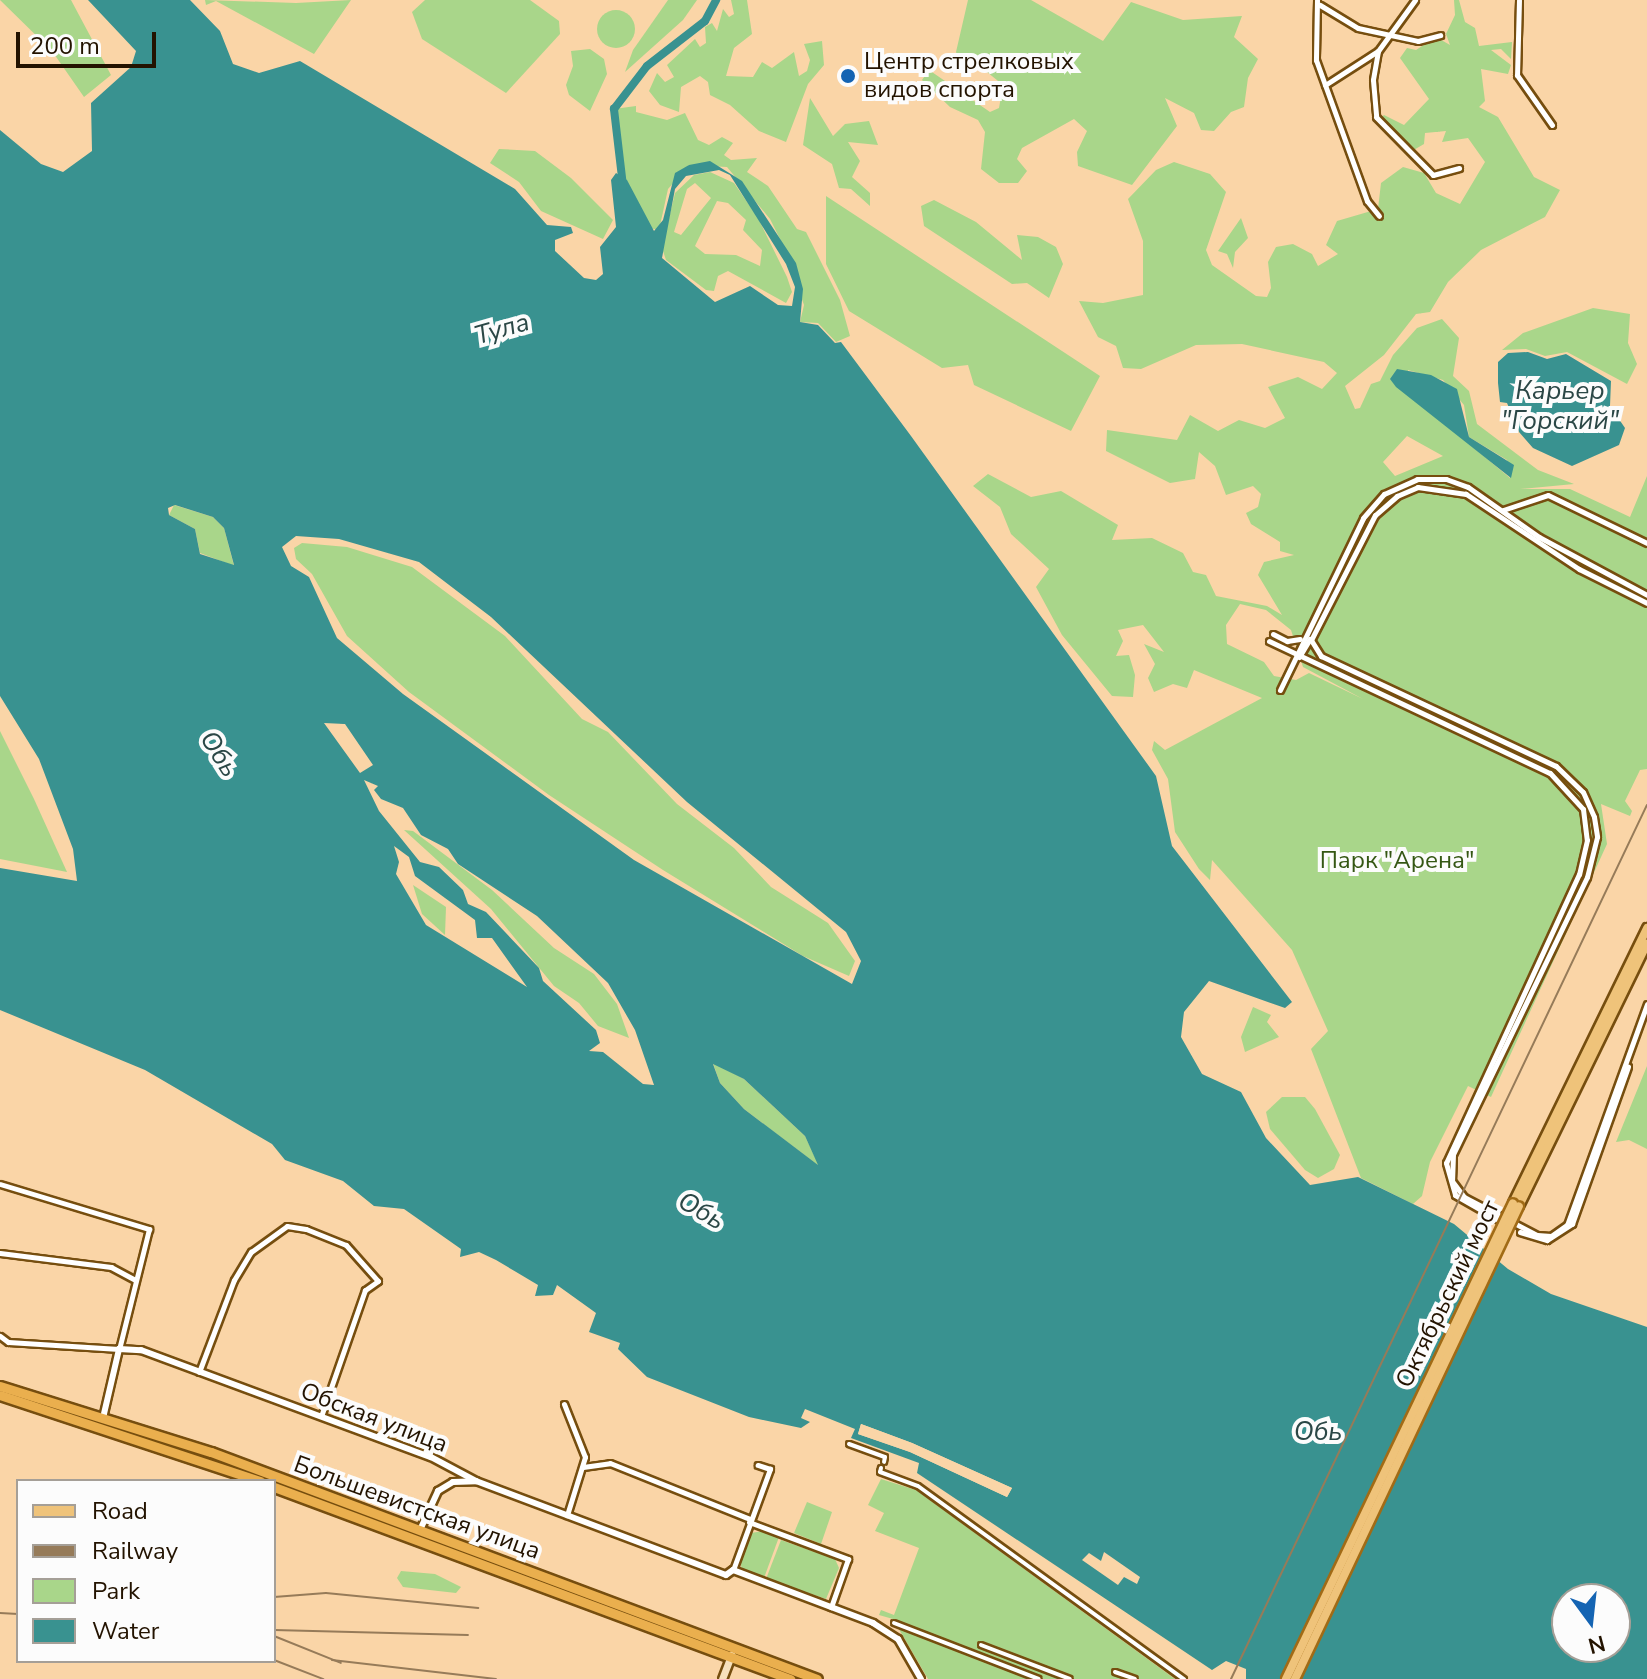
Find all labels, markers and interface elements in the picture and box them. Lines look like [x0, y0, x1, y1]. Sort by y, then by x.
scale bar [20, 16, 160, 66]
text: 200 m [30, 30, 100, 62]
place label: Центр стрелковых видов спорта [864, 48, 1074, 104]
marker: Центр стрелковых видов спорта [839, 67, 857, 85]
water label: Тула [471, 306, 533, 352]
water label: Карьер "Горский" [1501, 375, 1619, 436]
water label: Обь [193, 725, 245, 783]
park label: Парк "Арена" [1320, 847, 1474, 875]
water label: Обь [672, 1185, 730, 1237]
street label: Октябрьский мост [1390, 1196, 1506, 1392]
street label: Обская улица [297, 1377, 451, 1459]
water label: Обь [1294, 1416, 1342, 1448]
street label: Большевистская улица [290, 1450, 544, 1566]
legend [16, 1479, 276, 1663]
text: Road [92, 1495, 148, 1527]
text: Railway [92, 1535, 178, 1567]
text: Park [92, 1575, 140, 1607]
north arrow [1551, 1583, 1631, 1663]
text: Water [92, 1615, 159, 1647]
text: N [1585, 1628, 1609, 1661]

